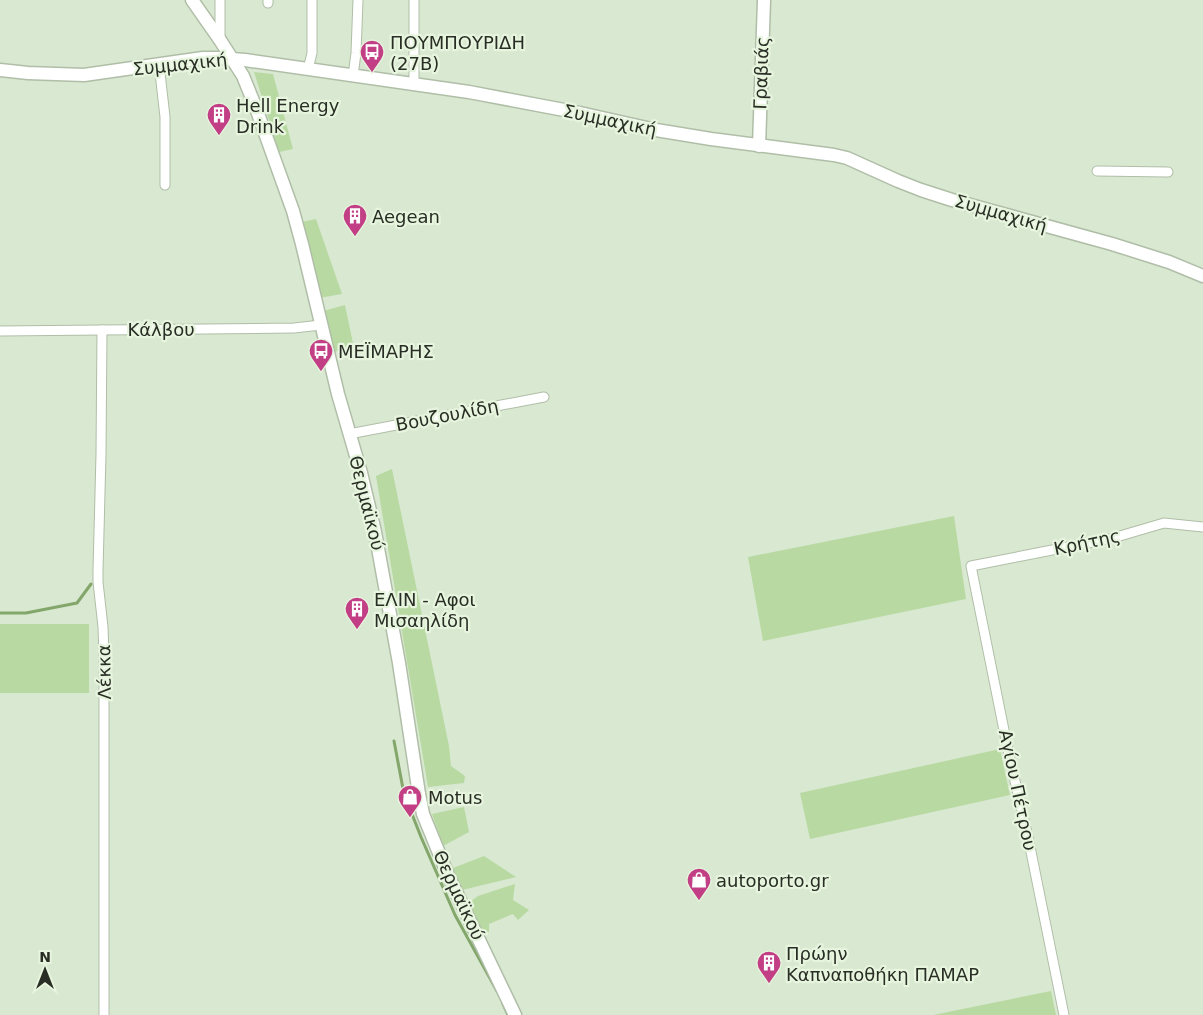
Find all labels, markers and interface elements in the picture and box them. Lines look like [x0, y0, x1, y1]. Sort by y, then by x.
place label: ΠΟΥΜΠΟΥΡΙΔΗ (27Β) [390, 32, 525, 74]
street label: Γραβιάς [749, 36, 773, 110]
bus stop icon: ΠΟΥΜΠΟΥΡΙΔΗ (27Β) [359, 39, 385, 73]
street label: Συμμαχική [132, 49, 228, 79]
place label: Hell Energy Drink [236, 95, 340, 137]
street label: Συμμαχική [561, 100, 659, 140]
building icon: Hell Energy Drink [206, 102, 232, 136]
street label: Συμμαχική [952, 190, 1050, 236]
building icon: Aegean [342, 203, 368, 237]
place label: Aegean [372, 206, 440, 227]
street label: Κάλβου [127, 319, 195, 340]
bus stop icon: ΜΕΪΜΑΡΗΣ [308, 338, 334, 372]
place label: ΜΕΪΜΑΡΗΣ [338, 341, 434, 362]
street label: Βουζουλίδη [394, 395, 500, 435]
street label: Θερμαϊκού [345, 454, 389, 552]
street label: Κρήτης [1052, 525, 1122, 559]
place label: ΕΛΙΝ - Αφοι Μισαηλίδη [374, 589, 476, 631]
building icon: ΕΛΙΝ - Αφοι Μισαηλίδη [344, 596, 370, 630]
street label: Λέκκα [93, 644, 115, 700]
street label: Αγίου Πέτρου [995, 728, 1041, 852]
shop icon: Motus [397, 784, 423, 818]
place label: Motus [428, 787, 482, 808]
street label: Θερμαϊκού [429, 847, 489, 943]
shop icon: autoporto.gr [686, 867, 712, 901]
place label: autoporto.gr [716, 870, 829, 891]
place label: Πρώην Καπναποθήκη ΠΑΜΑΡ [786, 943, 979, 985]
north arrow [20, 945, 70, 995]
text: N [39, 949, 51, 965]
building icon: Πρώην Καπναποθήκη ΠΑΜΑΡ [756, 950, 782, 984]

